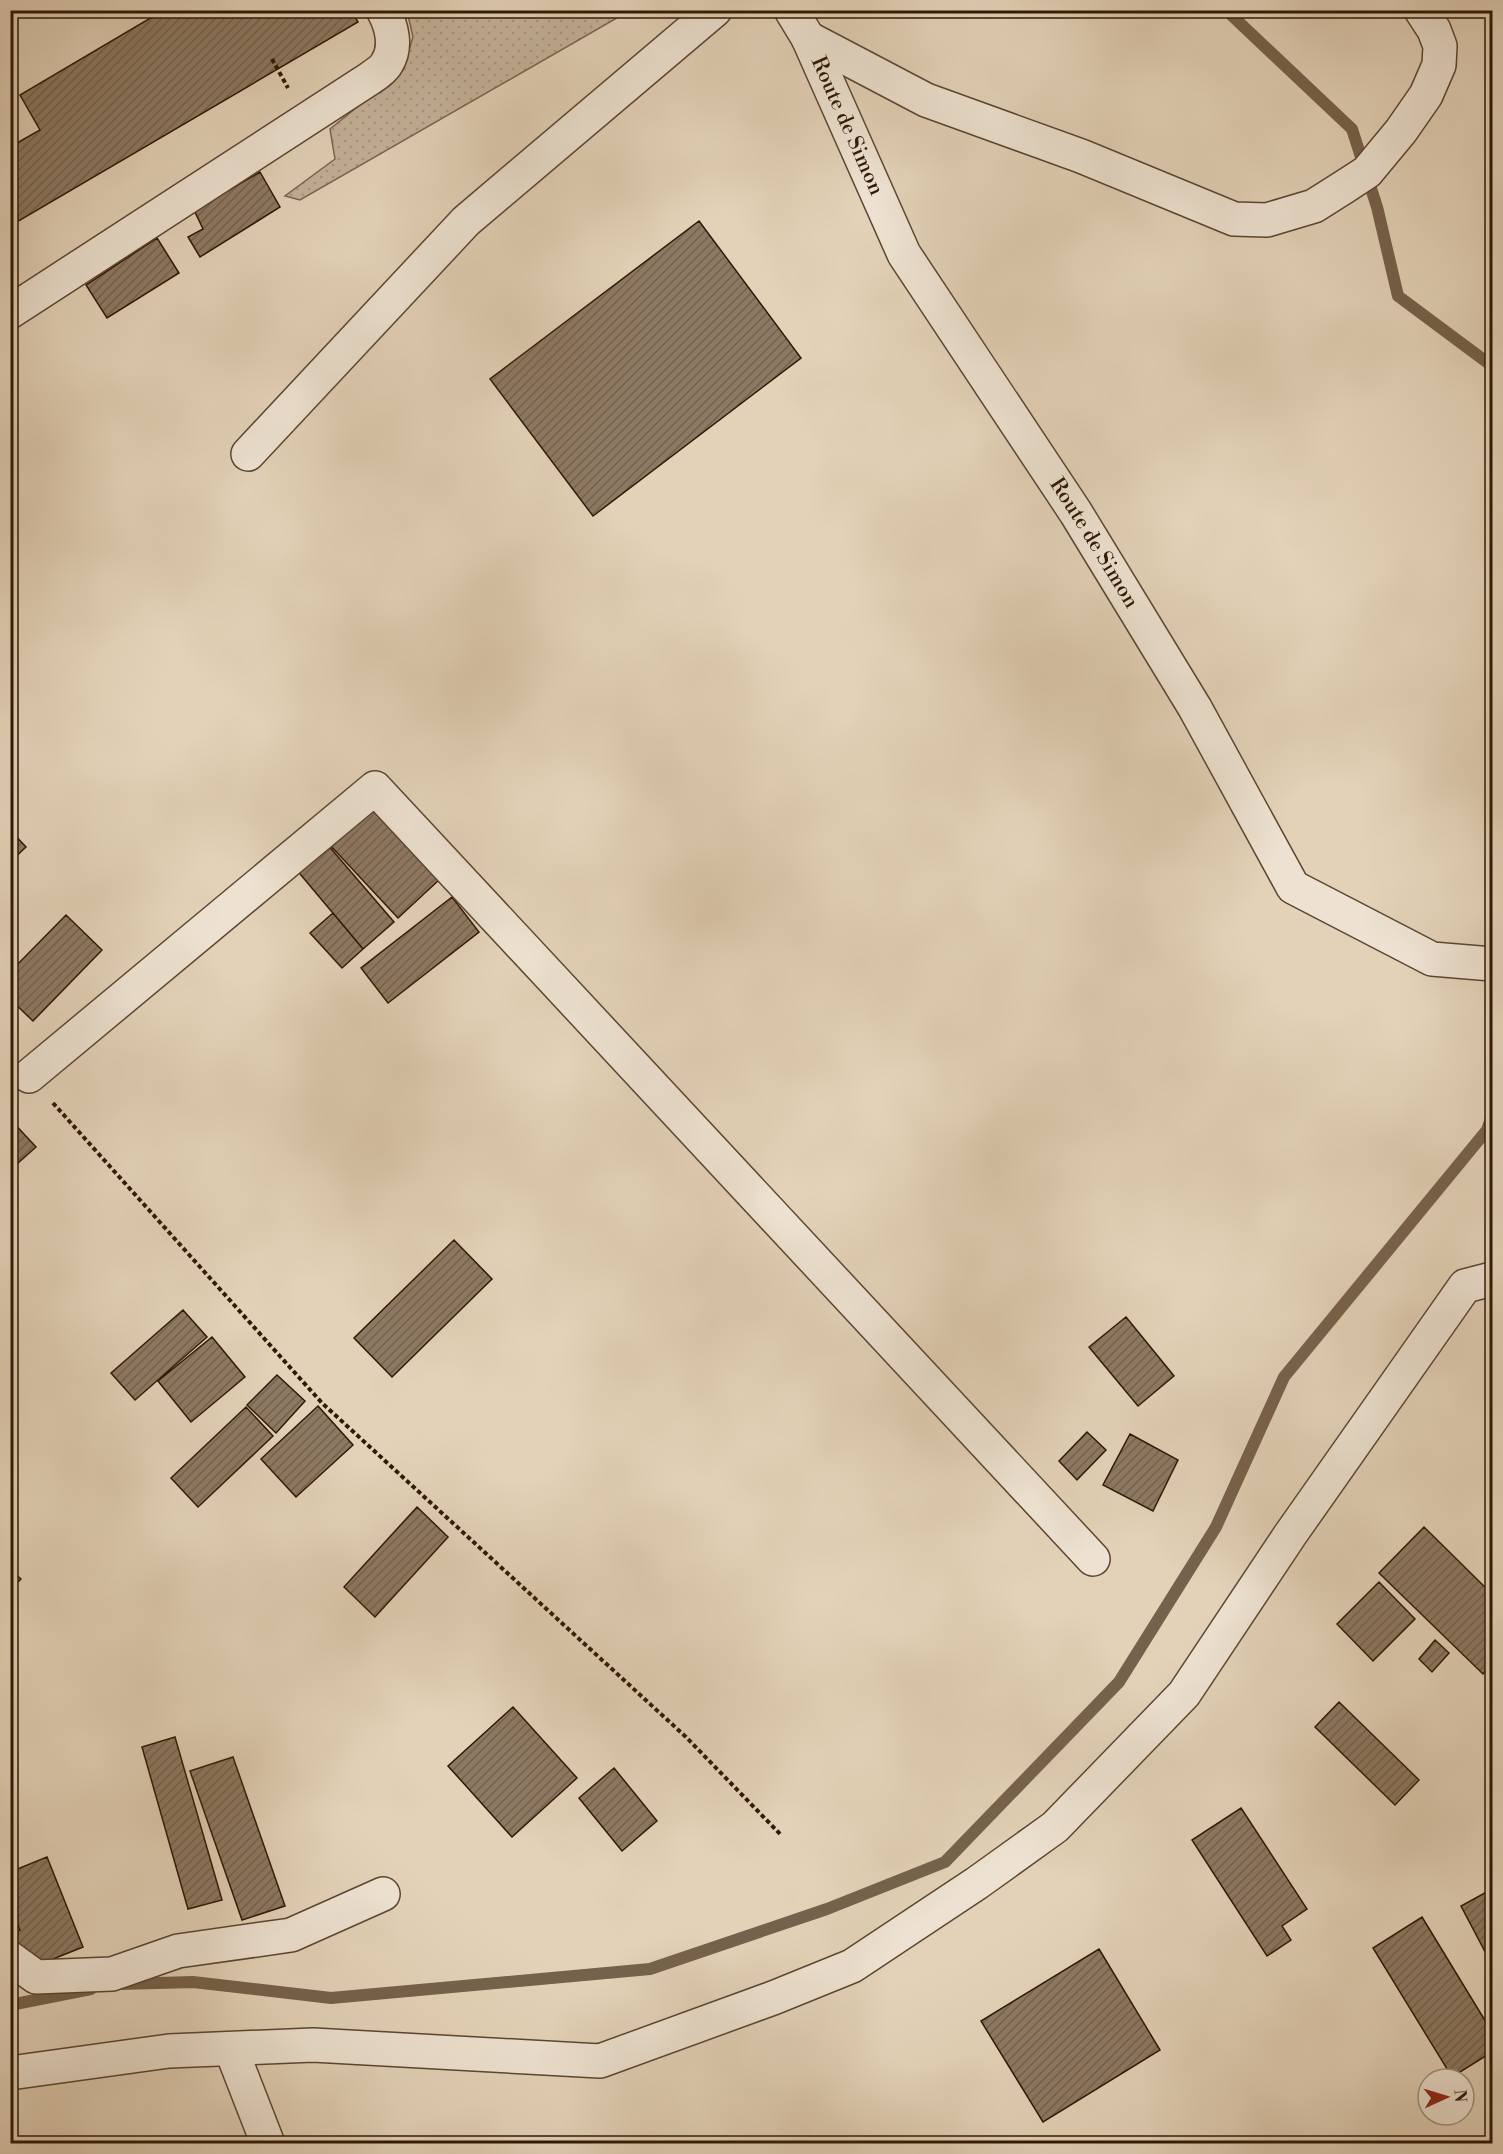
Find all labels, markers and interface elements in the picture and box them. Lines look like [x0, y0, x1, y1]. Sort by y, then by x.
street label: Route de Simon [805, 53, 889, 200]
street label: Route de Simon [1043, 473, 1144, 614]
north arrow [1416, 2067, 1476, 2127]
text: N [1450, 2089, 1470, 2103]

